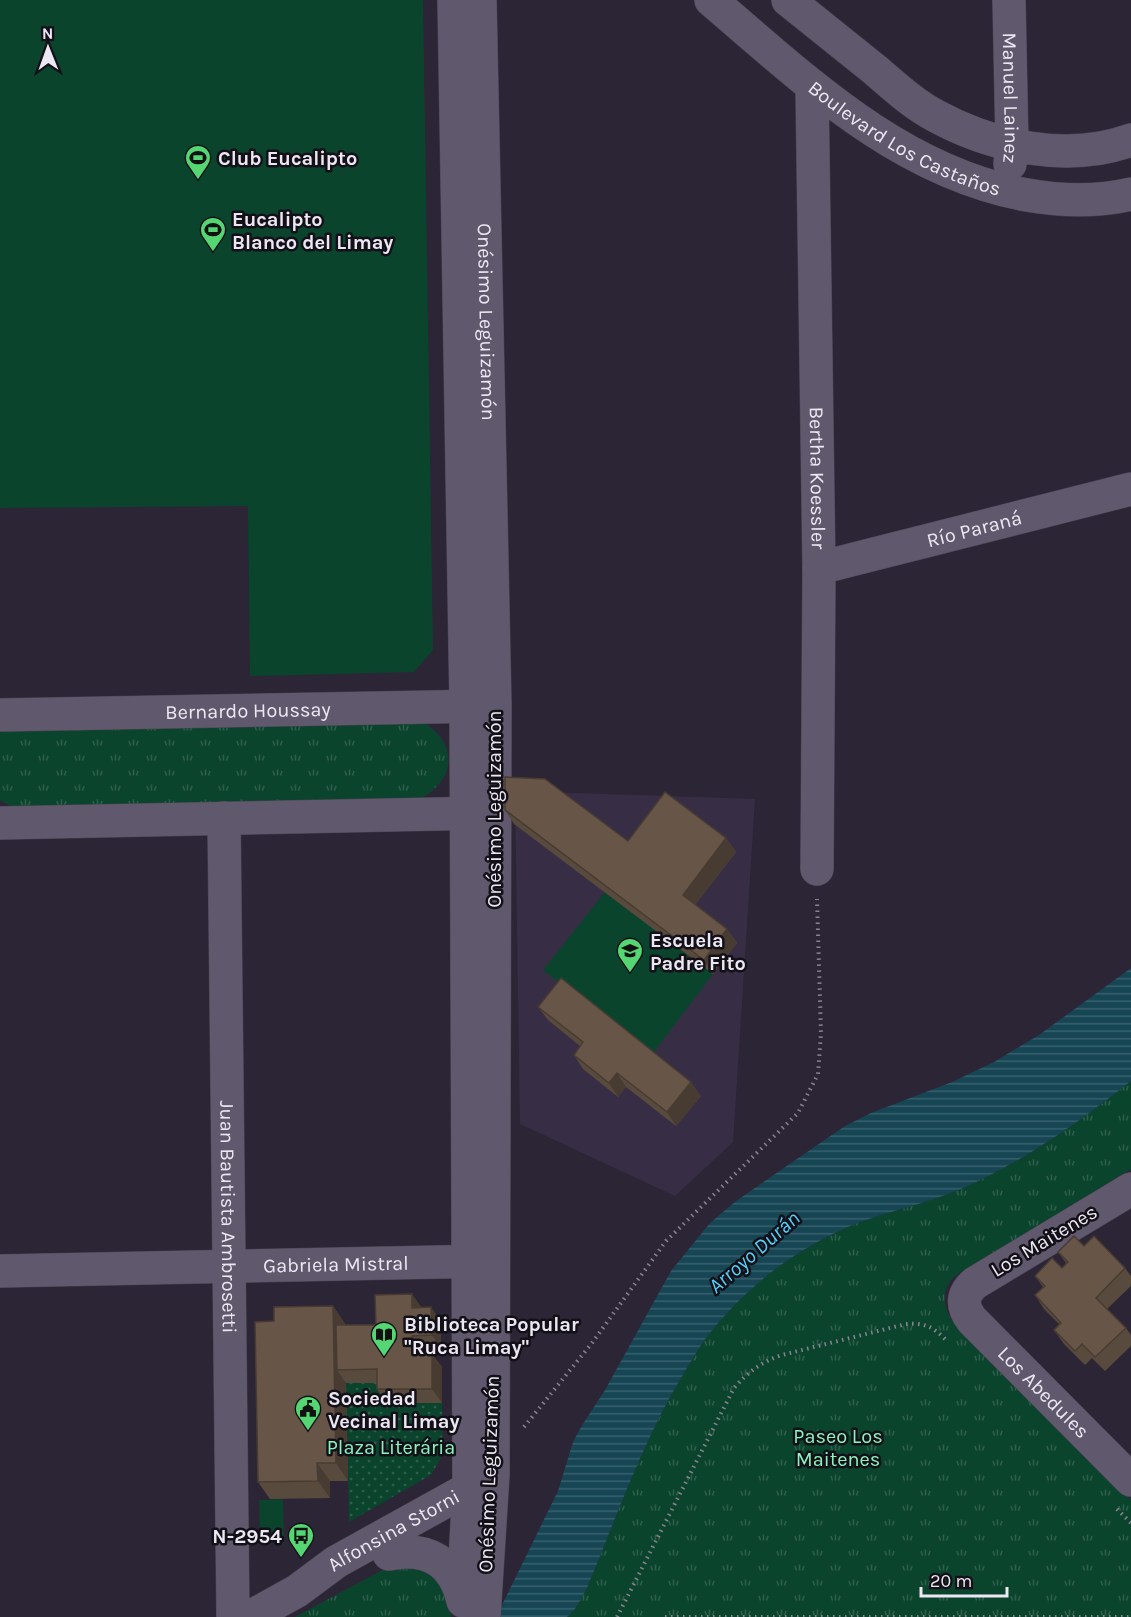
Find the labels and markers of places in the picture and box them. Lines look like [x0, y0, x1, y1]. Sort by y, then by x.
sports icon: Club Eucalipto [183, 143, 213, 181]
place label: Club Eucalipto [218, 147, 357, 170]
place label: Eucalipto Blanco del Limay [232, 208, 393, 254]
sports icon: Eucalipto Blanco del Limay [198, 215, 228, 253]
place label: Escuela Padre Fito [650, 929, 746, 975]
school or university icon: Escuela Padre Fito [615, 936, 645, 974]
place label: Biblioteca Popular "Ruca Limay" [404, 1313, 579, 1359]
library icon: Biblioteca Popular "Ruca Limay" [369, 1320, 399, 1358]
place label: Sociedad Vecinal Limay [328, 1387, 460, 1433]
public building icon: Sociedad Vecinal Limay [293, 1394, 323, 1432]
bus stop icon: N-2954 [286, 1521, 316, 1559]
place label: N-2954 [212, 1525, 282, 1548]

